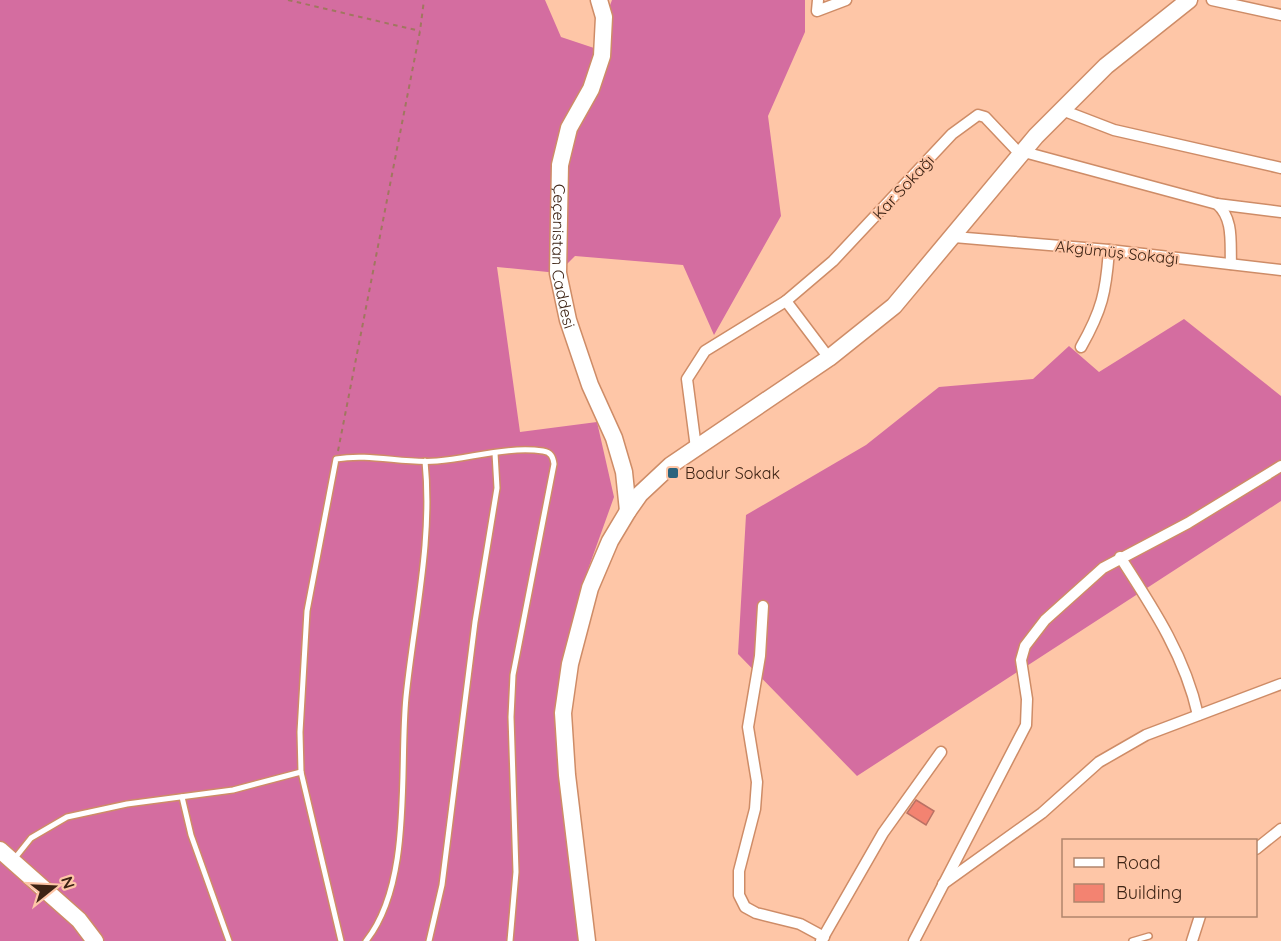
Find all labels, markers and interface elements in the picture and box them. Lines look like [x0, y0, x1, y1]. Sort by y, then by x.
street label: Kar Sokağı [868, 150, 938, 224]
street label: Çeçenistan Caddesi [548, 184, 580, 331]
street label: Akgümüş Sokağı [1054, 236, 1180, 268]
place label: Bodur Sokak [685, 463, 780, 483]
marker: Bodur Sokak [666, 466, 680, 480]
legend [1062, 839, 1257, 917]
text: Road [1116, 851, 1161, 874]
north arrow [24, 857, 84, 917]
text: N [57, 874, 80, 891]
text: Building [1116, 881, 1182, 904]

